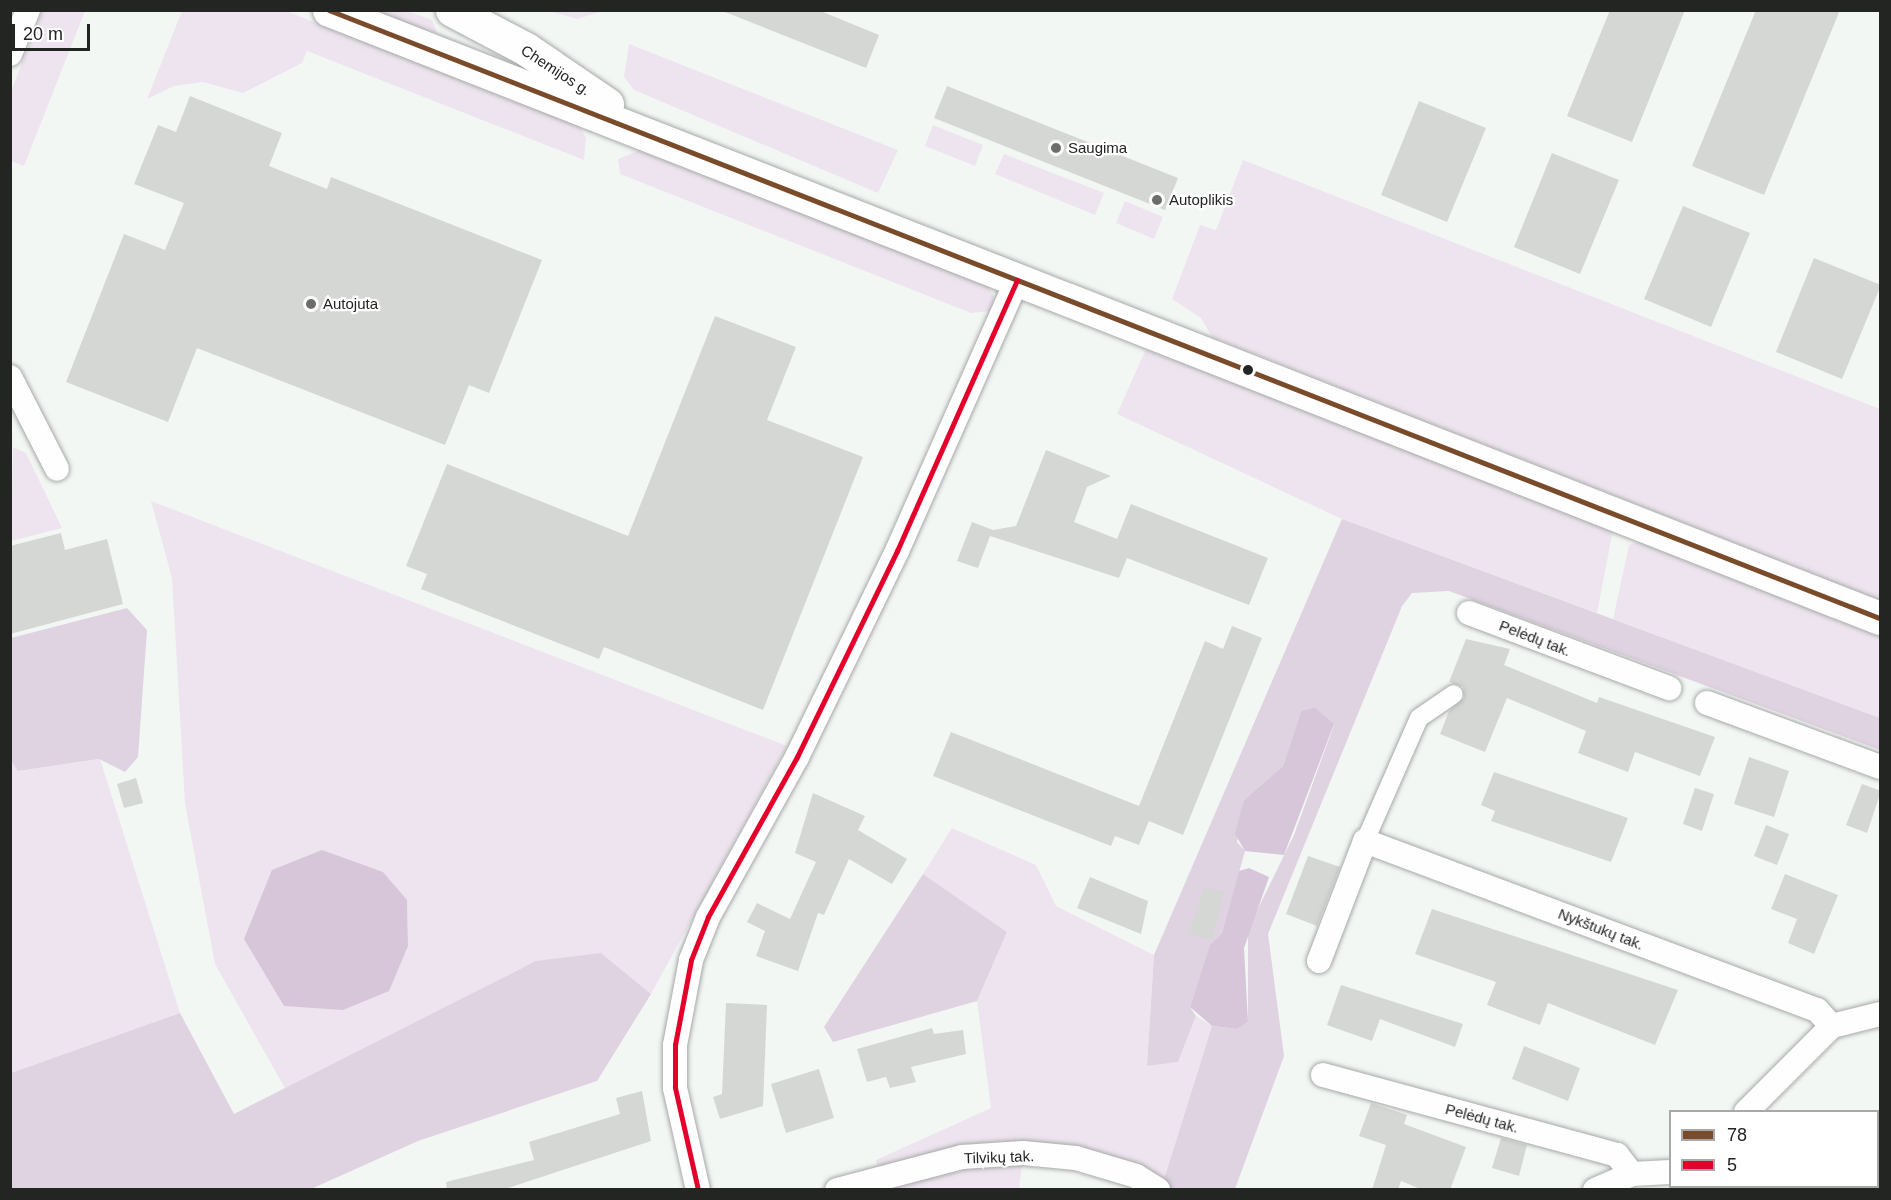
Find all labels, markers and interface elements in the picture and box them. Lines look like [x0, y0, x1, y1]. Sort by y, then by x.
scale bar [15, 12, 93, 50]
text: 20 m [23, 24, 63, 44]
street label: Chemijos g. [518, 41, 594, 99]
place label: Saugima [1068, 139, 1127, 157]
marker: Saugima [1049, 141, 1063, 155]
place label: Autoplikis [1169, 191, 1233, 209]
marker: Autoplikis [1150, 193, 1164, 207]
place label: Autojuta [323, 295, 378, 313]
marker: Autojuta [304, 297, 318, 311]
unlabelled marker [1242, 364, 1254, 376]
street label: Pelėdų tak. [1497, 616, 1573, 660]
street label: Nykštukų tak. [1556, 904, 1646, 954]
street label: Pelėdų tak. [1443, 1100, 1521, 1136]
legend [1669, 1110, 1879, 1188]
text: 78 [1727, 1125, 1747, 1145]
street label: Tilvikų tak. [964, 1147, 1034, 1167]
text: 5 [1727, 1155, 1737, 1175]

